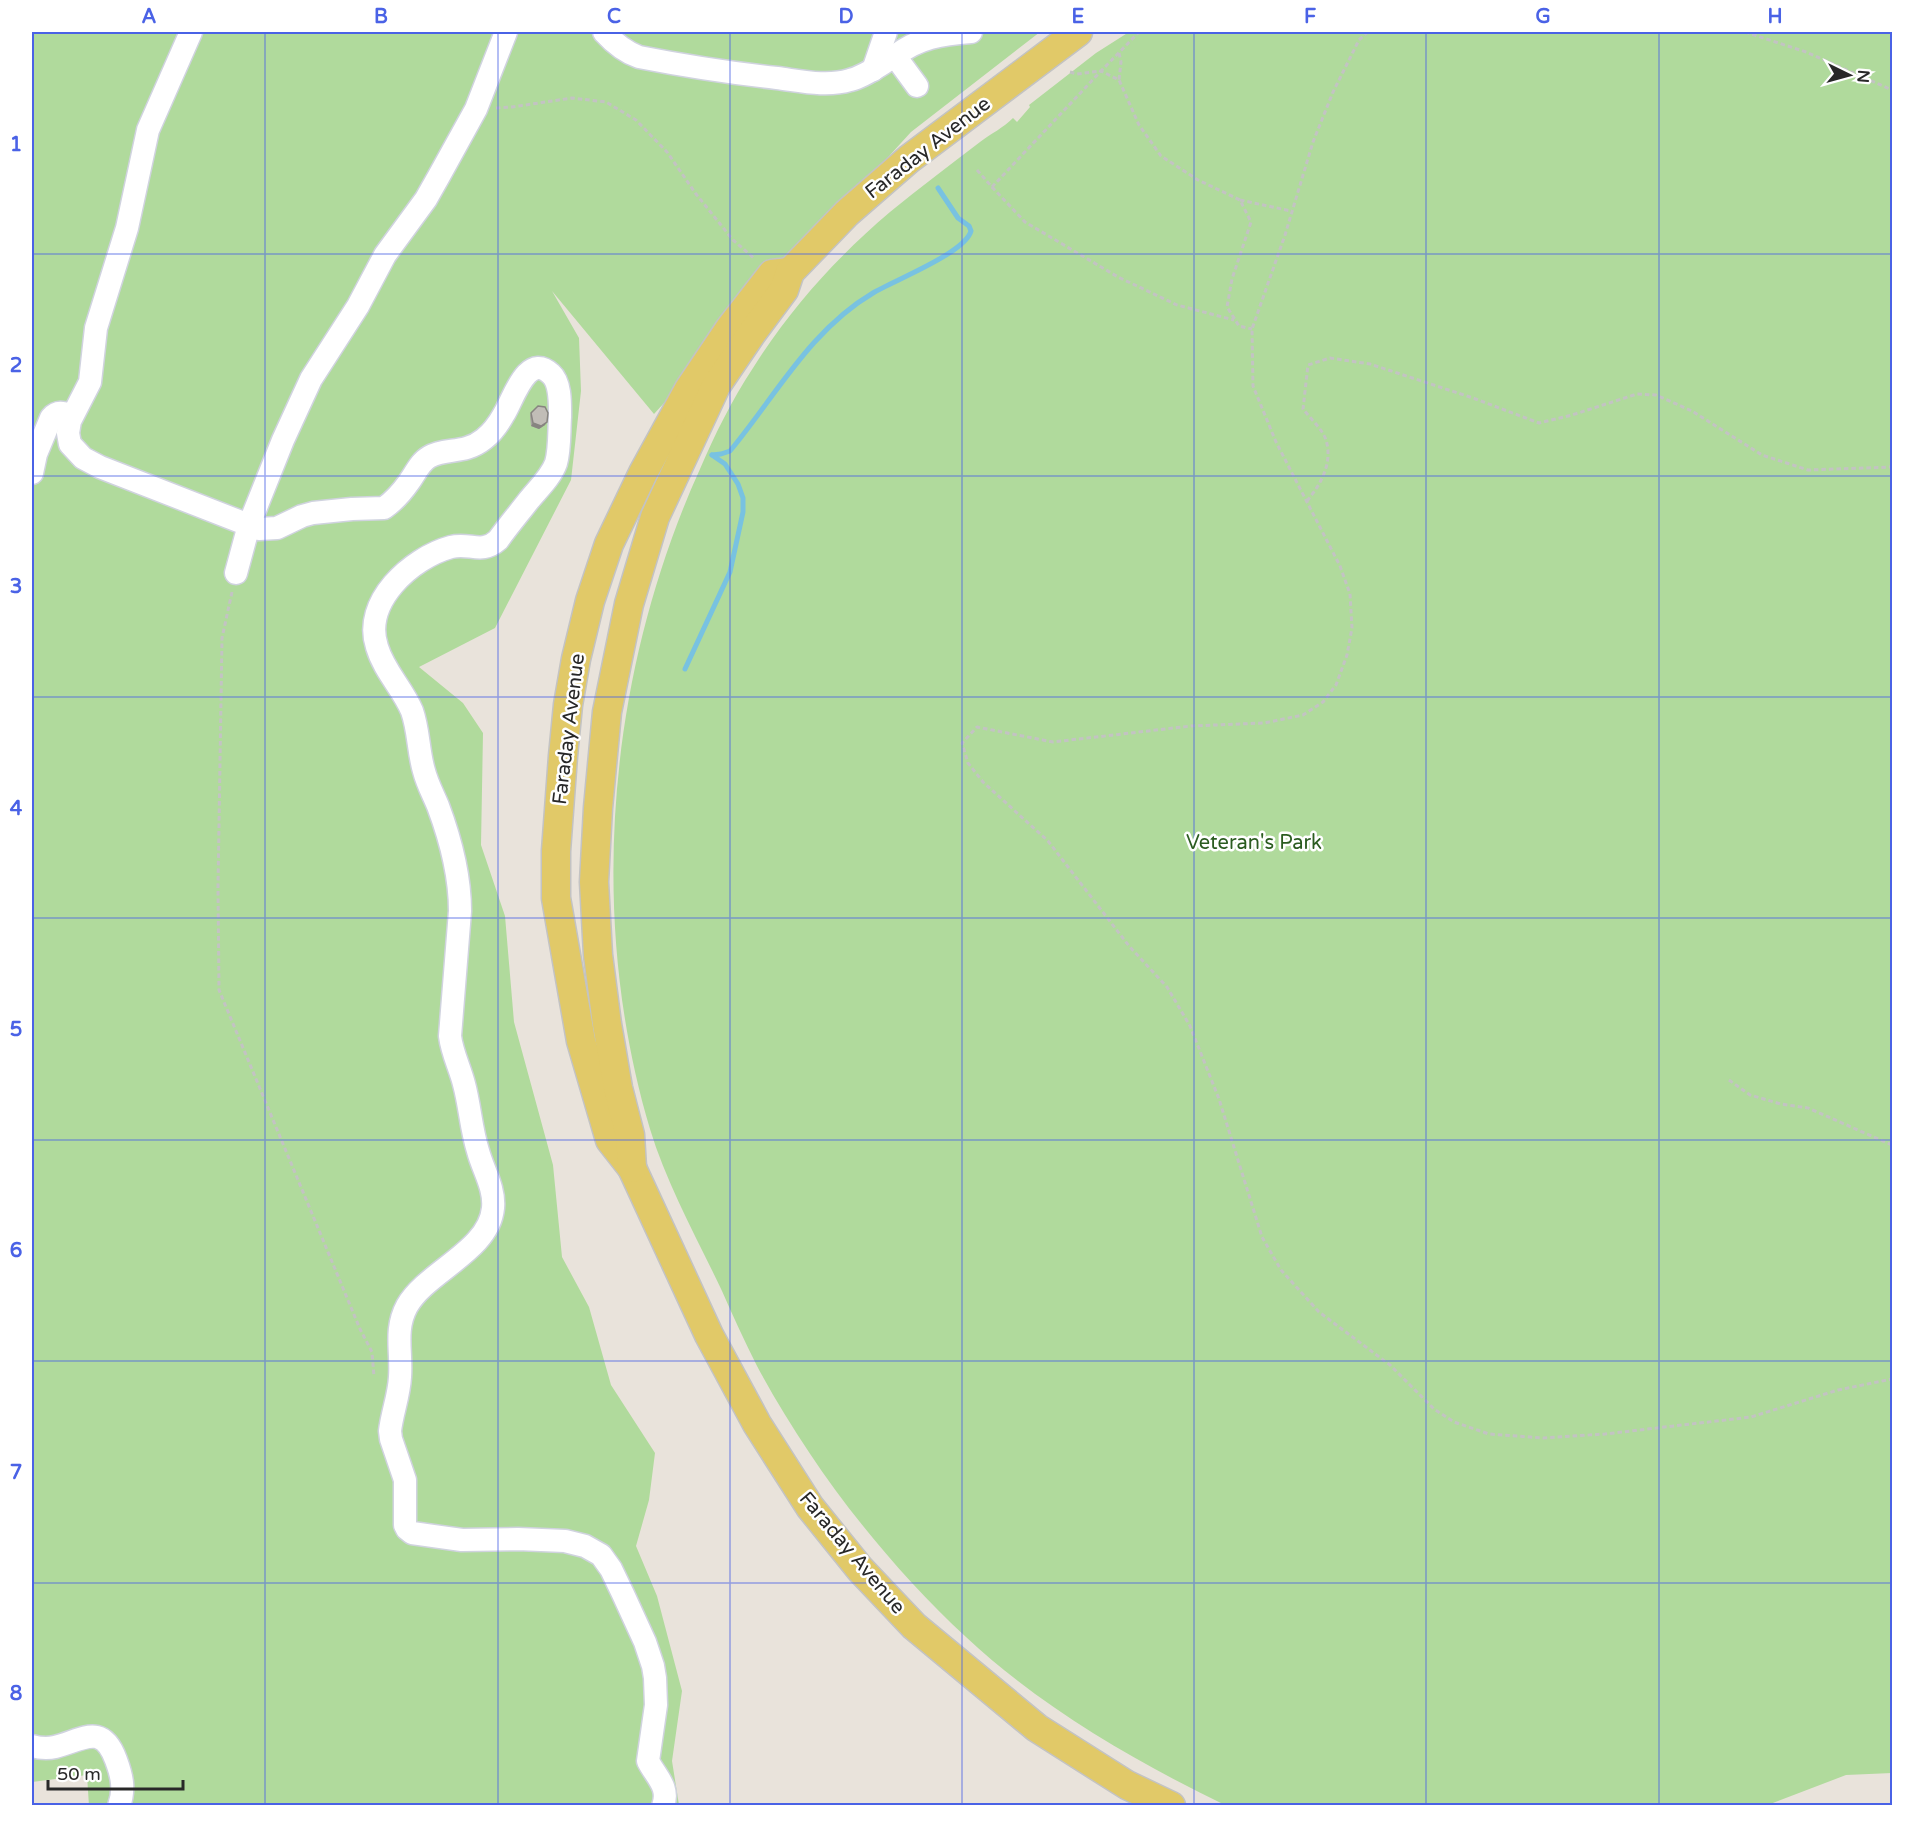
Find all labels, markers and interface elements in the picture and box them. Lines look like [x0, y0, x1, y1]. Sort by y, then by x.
text: A [142, 5, 157, 29]
text: B [374, 5, 388, 29]
text: C [607, 5, 621, 29]
text: D [838, 5, 854, 29]
text: E [1072, 5, 1085, 29]
text: F [1304, 5, 1316, 29]
text: G [1535, 5, 1551, 29]
text: H [1767, 5, 1783, 29]
north arrow [1819, 45, 1879, 105]
text: N [1852, 69, 1873, 83]
street label: Faraday Avenue [861, 92, 995, 204]
text: 1 [10, 133, 22, 157]
text: 2 [10, 354, 22, 378]
text: 3 [10, 575, 22, 599]
street label: Faraday Avenue [548, 652, 590, 806]
text: 4 [10, 797, 23, 821]
park label: Veteran's Park [1186, 831, 1322, 855]
text: 5 [10, 1018, 22, 1042]
text: 6 [10, 1239, 22, 1263]
text: 7 [10, 1461, 22, 1485]
street label: Faraday Avenue [794, 1487, 910, 1619]
text: 8 [10, 1682, 22, 1706]
scale bar [48, 1753, 183, 1791]
text: 50 m [57, 1763, 101, 1785]

